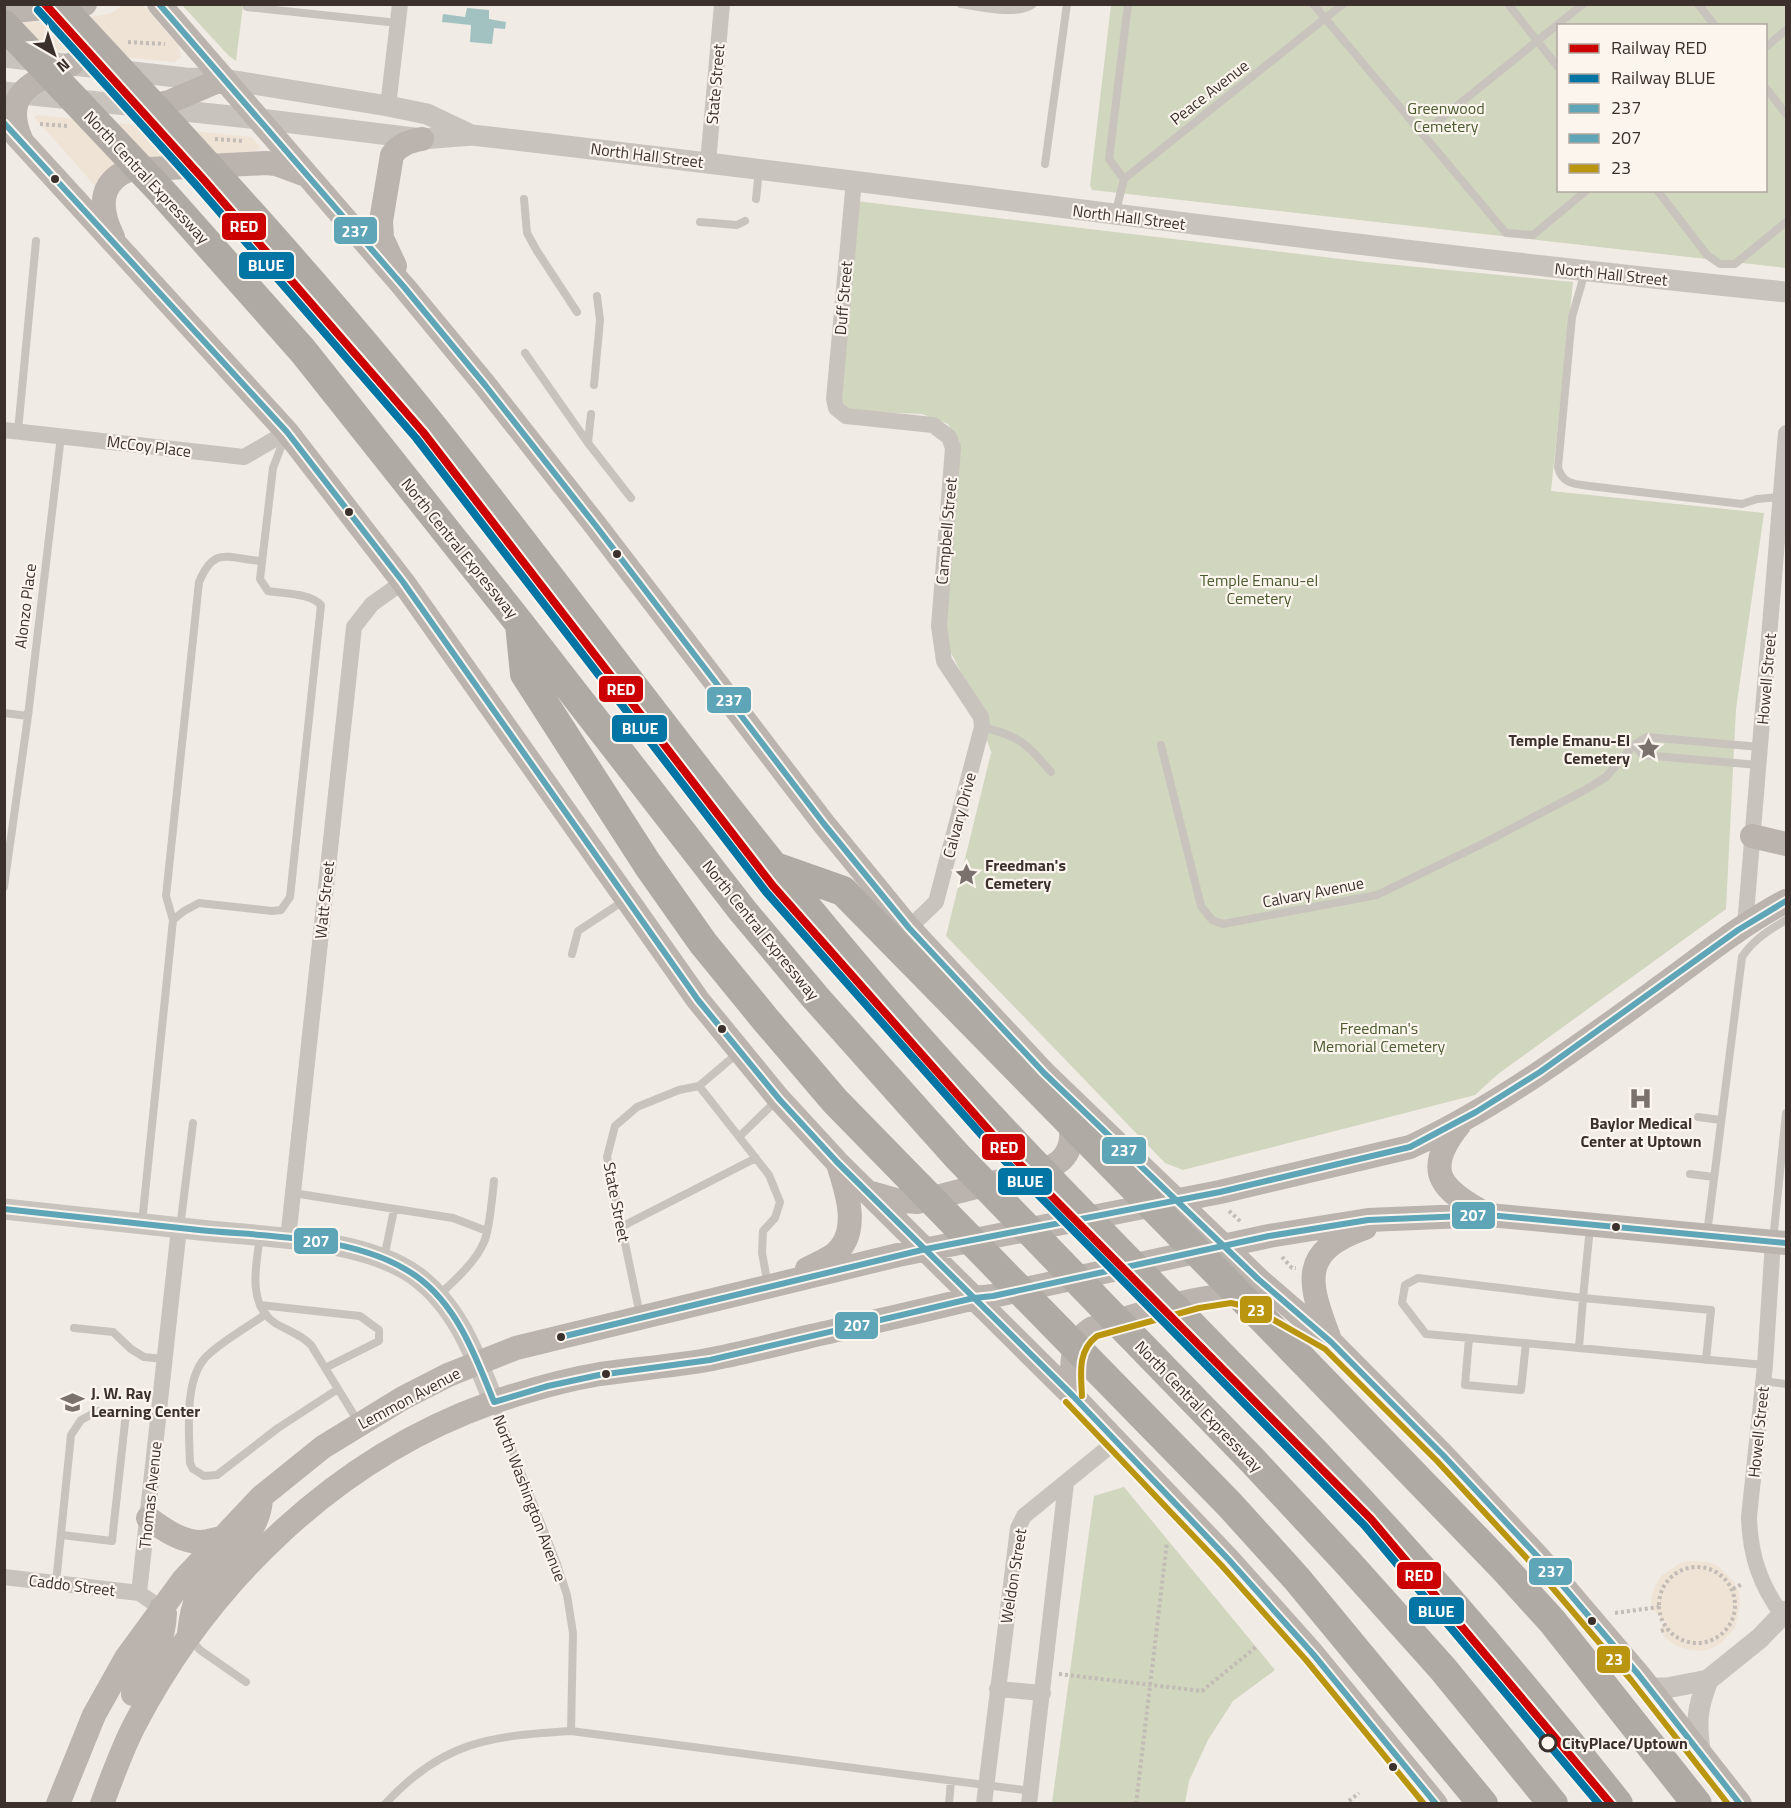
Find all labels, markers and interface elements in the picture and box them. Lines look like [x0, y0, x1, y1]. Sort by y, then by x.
north arrow [24, 24, 84, 84]
legend [1557, 24, 1767, 192]
text: Railway RED [1611, 34, 1707, 61]
street label: State Street [700, 42, 731, 125]
text: N [52, 53, 75, 78]
street label: Peace Avenue [1165, 54, 1253, 130]
text: Railway BLUE [1611, 64, 1715, 91]
text: 237 [1611, 94, 1641, 121]
park label: Greenwood Cemetery [1407, 96, 1485, 138]
street label: North Central Expressway [79, 105, 215, 249]
text: 207 [1611, 124, 1641, 151]
street label: North Hall Street [589, 136, 705, 174]
text: 23 [1611, 154, 1631, 181]
unlabelled marker [49, 173, 61, 185]
street label: North Hall Street [1071, 198, 1187, 236]
line badge: RED [221, 212, 267, 241]
text: RED [230, 214, 259, 238]
line badge: 237 [333, 216, 378, 245]
text: 237 [342, 219, 368, 243]
line badge: BLUE [238, 251, 295, 280]
text: BLUE [248, 253, 284, 277]
street label: North Hall Street [1553, 256, 1669, 292]
street label: Duff Street [828, 260, 858, 336]
street label: McCoy Place [106, 429, 192, 463]
street label: North Central Expressway [396, 473, 524, 624]
street label: Campbell Street [929, 476, 963, 585]
unlabelled marker [343, 506, 355, 518]
unlabelled marker [611, 548, 623, 560]
street label: Alonzo Place [8, 562, 42, 650]
park label: Temple Emanu-el Cemetery [1200, 568, 1318, 610]
street label: Howell Street [1750, 632, 1782, 726]
line badge: RED [598, 675, 644, 703]
text: RED [607, 677, 636, 701]
line badge: 237 [706, 686, 752, 714]
text: 237 [716, 688, 742, 712]
line badge: BLUE [611, 714, 668, 743]
text: BLUE [622, 716, 658, 740]
place label: Temple Emanu-El Cemetery [1509, 728, 1630, 770]
place icon: Temple Emanu-El Cemetery [1635, 736, 1661, 762]
street label: Calvary Drive [936, 769, 982, 861]
place label: Freedman's Cemetery [985, 853, 1066, 895]
street label: North Central Expressway [697, 855, 825, 1006]
street label: Watt Street [308, 860, 340, 940]
place icon: Freedman's Cemetery [954, 861, 980, 887]
street label: Calvary Avenue [1260, 870, 1366, 914]
park label: Freedman's Memorial Cemetery [1313, 1016, 1446, 1058]
unlabelled marker [716, 1023, 728, 1035]
hospital icon: Baylor Medical Center at Uptown [1628, 1085, 1654, 1111]
place label: Baylor Medical Center at Uptown [1580, 1111, 1702, 1153]
line badge: RED [981, 1133, 1026, 1161]
text: RED [990, 1135, 1019, 1159]
line badge: 237 [1101, 1136, 1147, 1165]
text: 237 [1111, 1138, 1137, 1162]
street label: State Street [598, 1160, 637, 1244]
line badge: BLUE [997, 1167, 1053, 1196]
text: BLUE [1007, 1169, 1043, 1193]
line badge: 207 [1451, 1201, 1496, 1230]
text: 207 [1460, 1203, 1486, 1227]
unlabelled marker [1610, 1221, 1622, 1233]
line badge: 207 [293, 1227, 339, 1255]
text: 207 [303, 1229, 329, 1253]
line badge: 23 [1239, 1295, 1273, 1324]
text: 23 [1247, 1298, 1265, 1322]
line badge: 207 [834, 1311, 879, 1340]
text: 207 [844, 1313, 870, 1337]
unlabelled marker [555, 1331, 567, 1343]
street label: North Central Expressway [1130, 1335, 1268, 1477]
street label: Lemmon Avenue [353, 1361, 465, 1435]
unlabelled marker [600, 1368, 612, 1380]
place label: J. W. Ray Learning Center [91, 1381, 200, 1423]
street label: Howell Street [1741, 1385, 1775, 1479]
school or university icon: J. W. Ray Learning Center [60, 1389, 86, 1415]
street label: North Washington Avenue [487, 1411, 573, 1585]
street label: Thomas Avenue [132, 1440, 168, 1550]
street label: Weldon Street [994, 1526, 1032, 1625]
line badge: 237 [1528, 1557, 1573, 1586]
text: 237 [1538, 1559, 1564, 1583]
line badge: RED [1396, 1561, 1442, 1590]
text: RED [1405, 1563, 1434, 1587]
street label: Caddo Street [27, 1568, 117, 1602]
line badge: BLUE [1408, 1596, 1465, 1625]
text: BLUE [1418, 1599, 1454, 1623]
unlabelled marker [1586, 1615, 1598, 1627]
line badge: 23 [1596, 1645, 1631, 1674]
text: 23 [1605, 1647, 1623, 1671]
place label: CityPlace/Uptown [1562, 1731, 1688, 1755]
marker: CityPlace/Uptown [1539, 1734, 1557, 1752]
unlabelled marker [1387, 1761, 1399, 1773]

